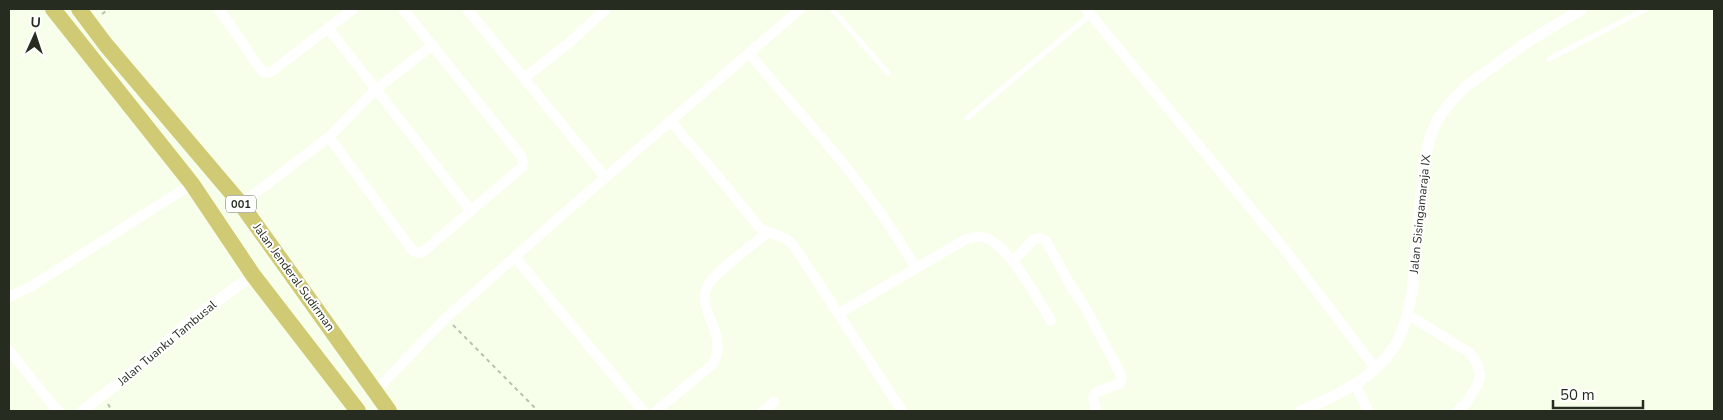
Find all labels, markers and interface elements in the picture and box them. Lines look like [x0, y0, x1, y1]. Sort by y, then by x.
north arrow [10, 10, 60, 60]
text: U [30, 13, 41, 32]
street label: Jalan Sisingamaraja IX [1406, 154, 1434, 275]
road number: 001 [226, 195, 256, 212]
street label: Jalan Jenderal Sudirman [249, 219, 339, 334]
street label: Jalan Tuanku Tambusal [113, 297, 220, 390]
scale bar [1553, 378, 1643, 410]
text: 50 m [1560, 385, 1595, 405]

